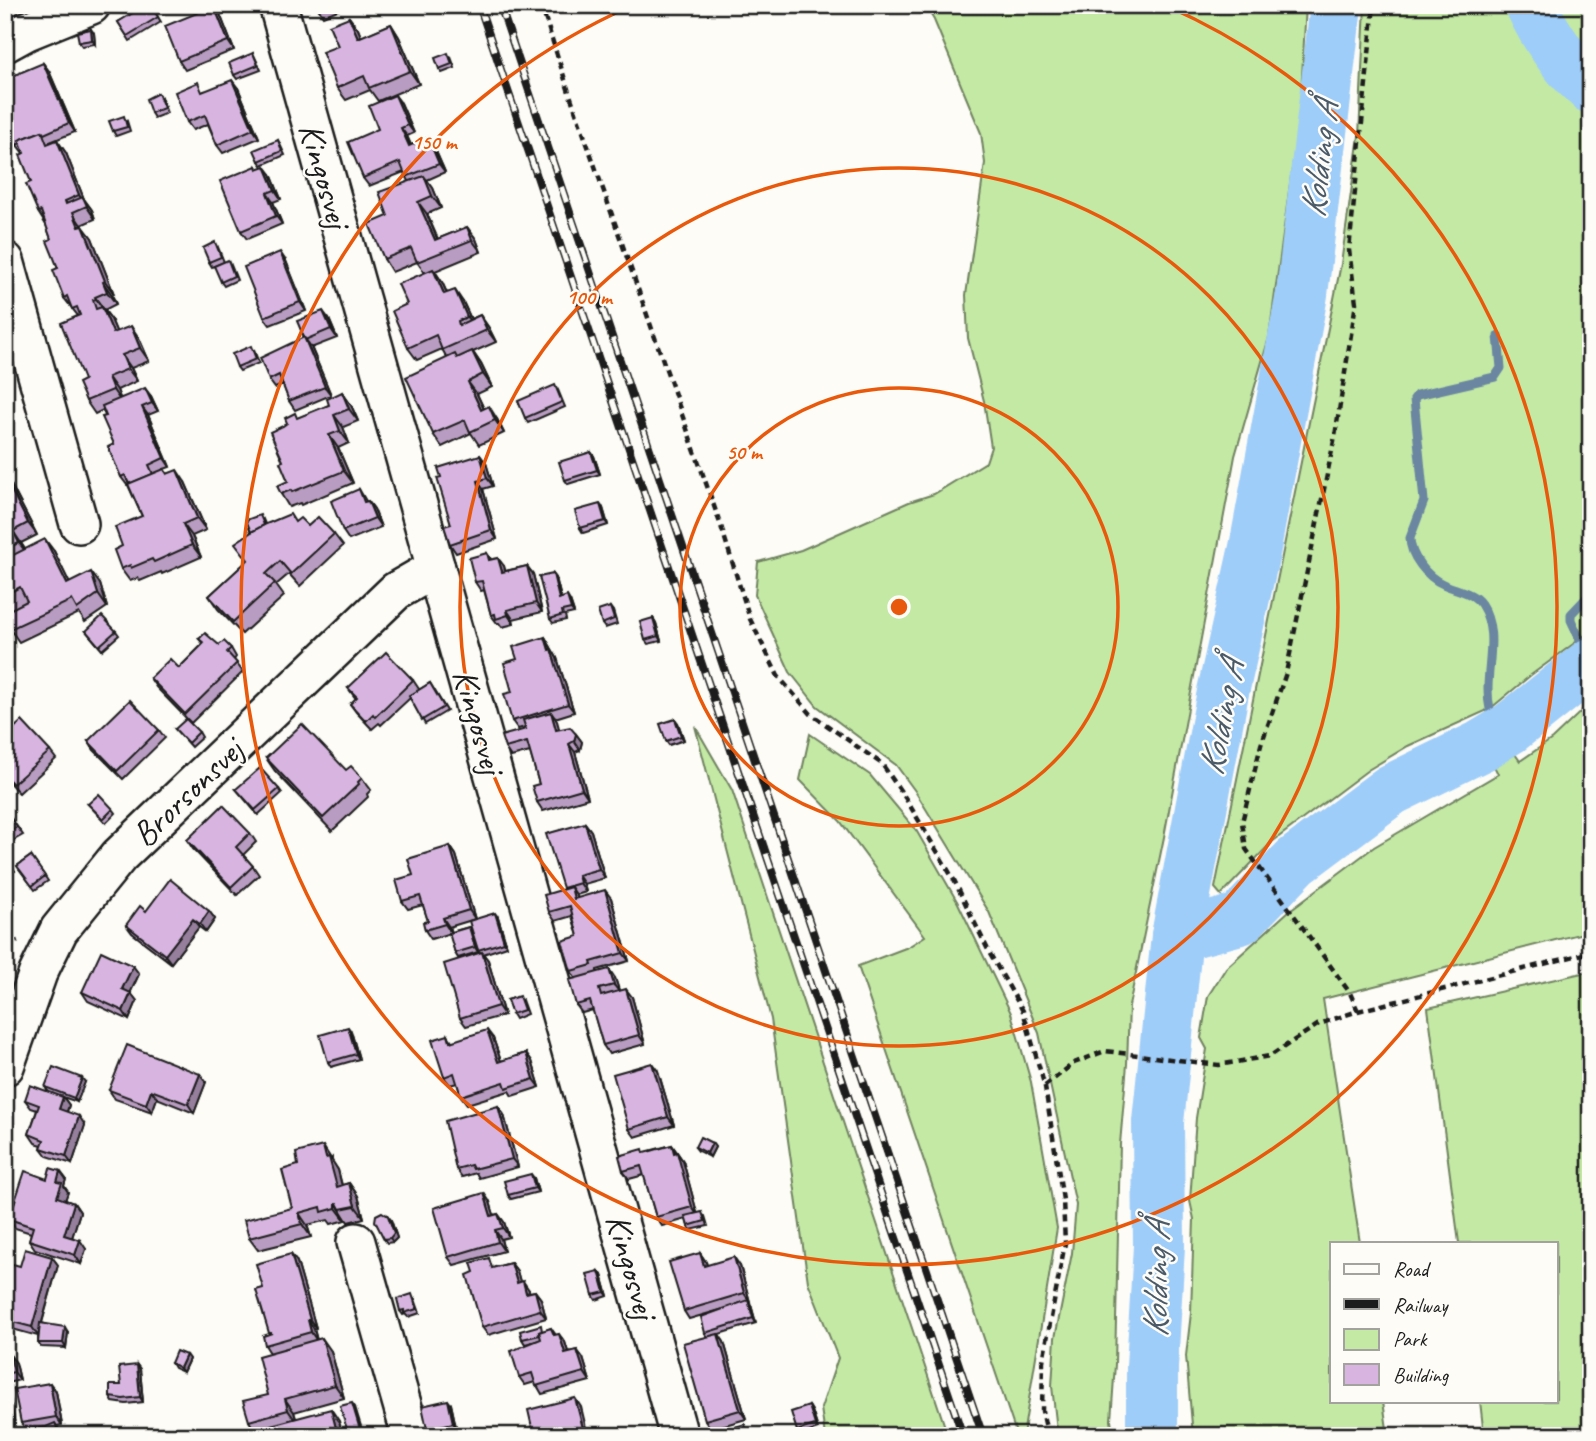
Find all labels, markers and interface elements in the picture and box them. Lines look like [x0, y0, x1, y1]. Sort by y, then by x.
water label: Kolding Å [1288, 88, 1350, 220]
street label: Kingosvej [288, 118, 362, 237]
text: 150 m [411, 129, 459, 155]
text: 100 m [566, 284, 614, 310]
text: 50 m [726, 439, 764, 465]
centre of rings [887, 595, 911, 619]
water label: Kolding Å [1186, 645, 1257, 779]
street label: Kingosvej [442, 664, 516, 783]
street label: Brorsonsvej [122, 726, 255, 856]
street label: Kingosvej [595, 1209, 669, 1328]
water label: Kolding Å [1131, 1210, 1180, 1338]
legend [1330, 1242, 1558, 1402]
text: Road [1393, 1256, 1432, 1282]
text: Railway [1393, 1292, 1449, 1318]
text: Park [1393, 1326, 1428, 1352]
text: Building [1393, 1362, 1450, 1388]

